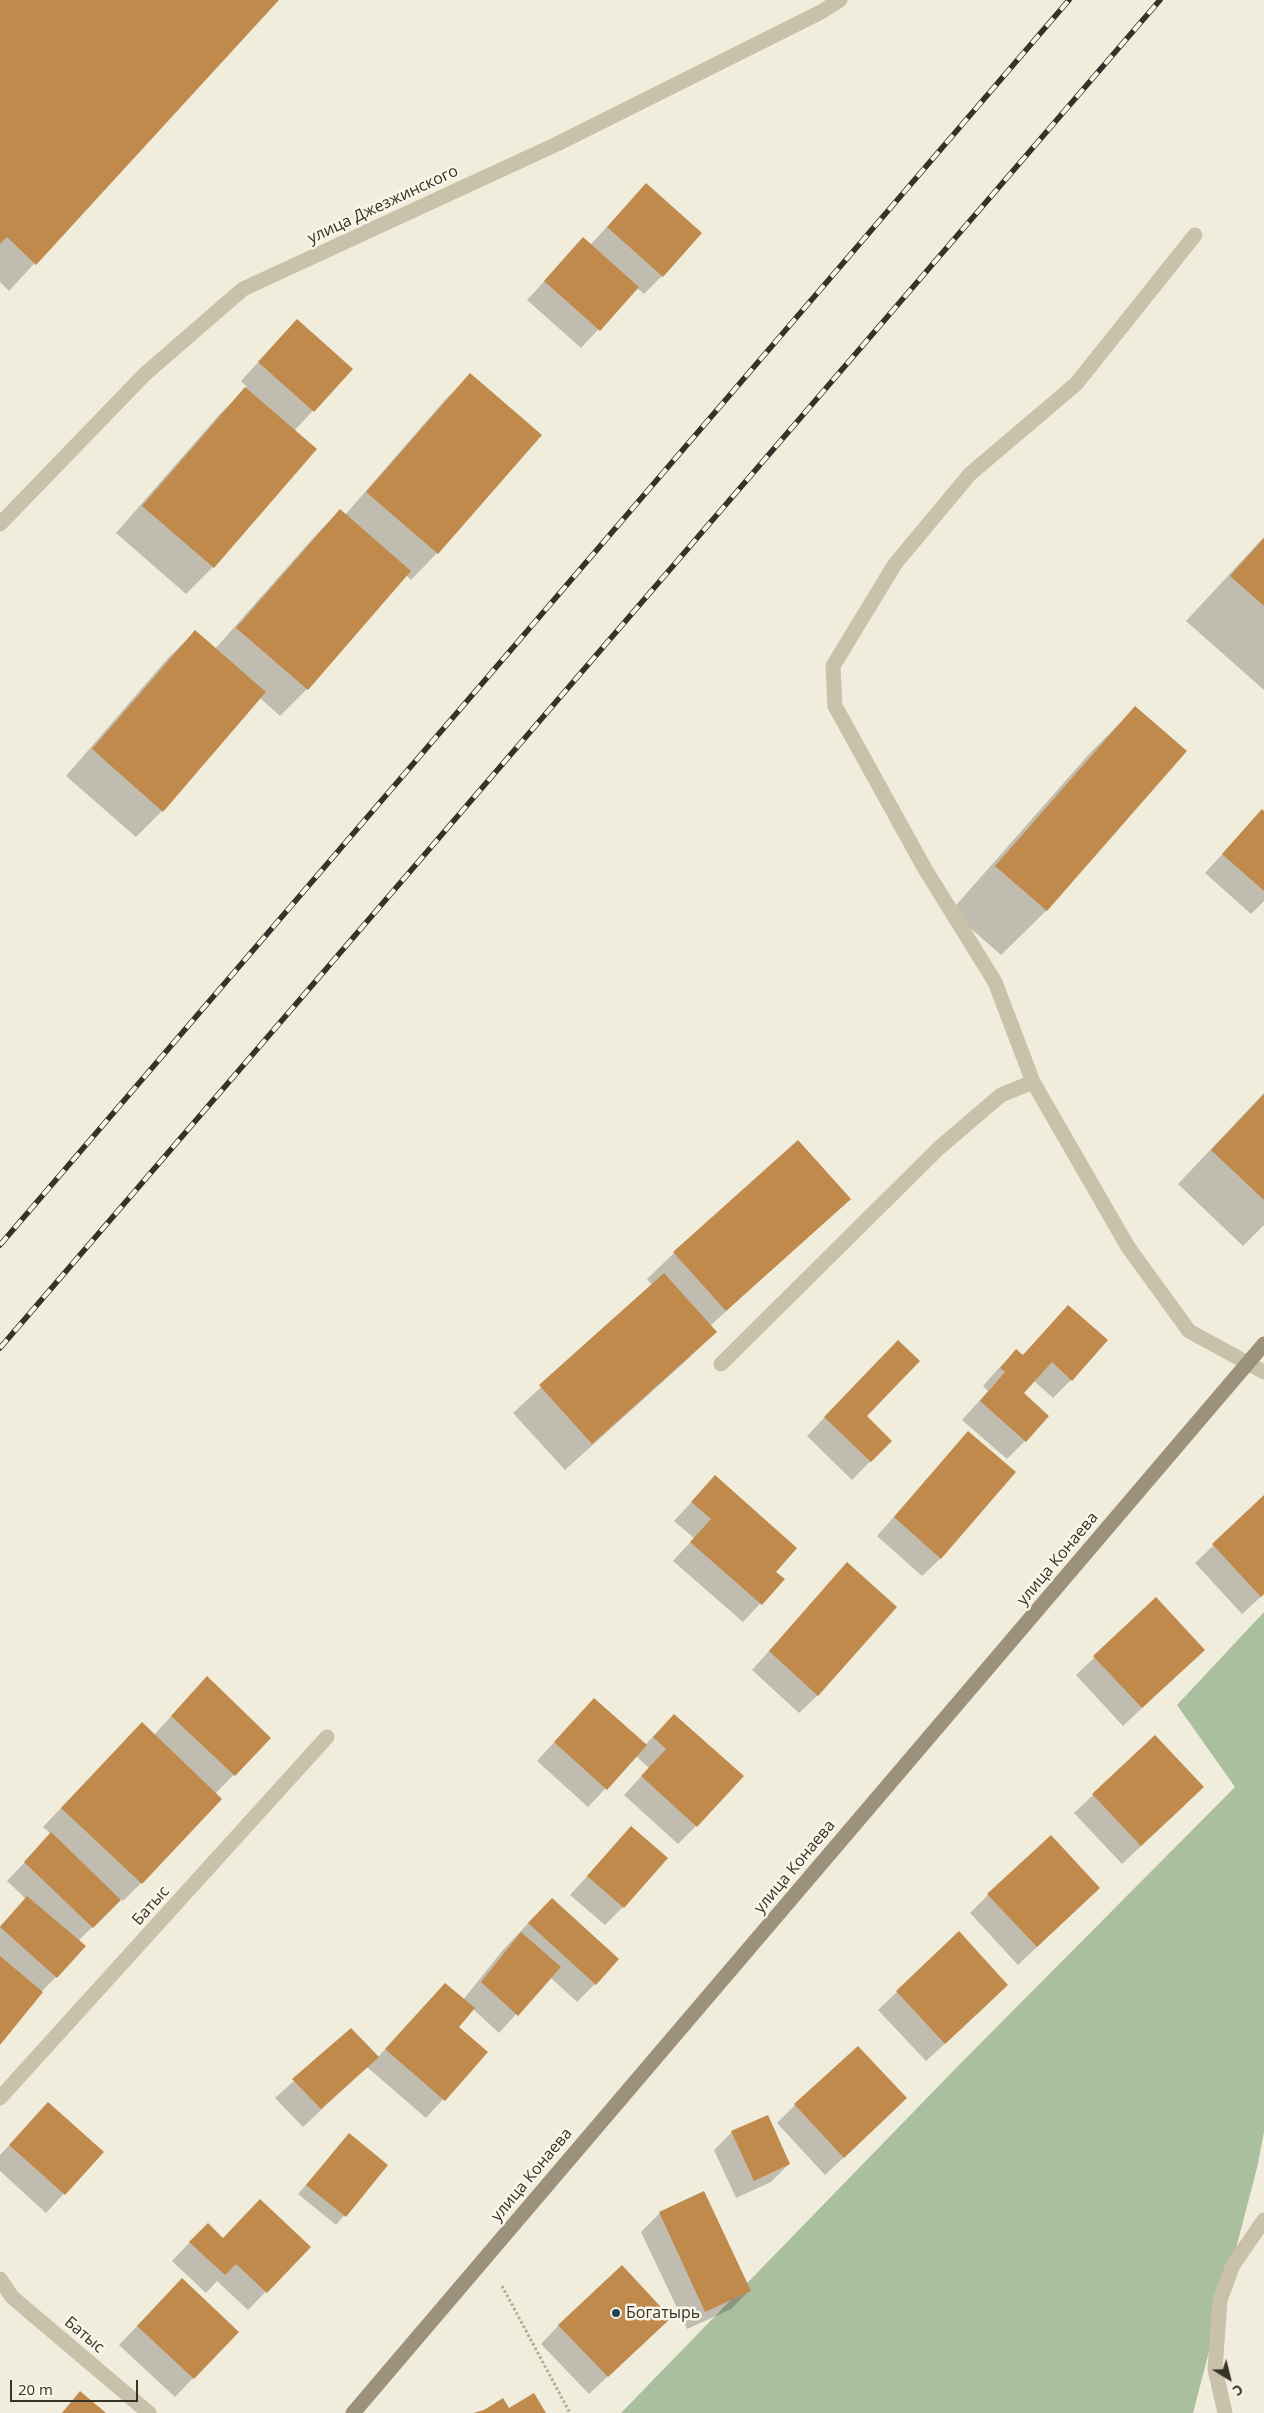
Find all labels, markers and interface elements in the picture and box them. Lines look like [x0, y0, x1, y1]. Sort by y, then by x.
street label: улица Джезжинского [305, 162, 461, 248]
street label: улица Конаева [1013, 1508, 1103, 1610]
street label: улица Конаева [750, 1816, 840, 1918]
street label: Батыс [128, 1882, 174, 1930]
street label: улица Конаева [487, 2124, 577, 2226]
place label: Богатырь [626, 2303, 700, 2323]
marker: Богатырь [610, 2307, 622, 2319]
street label: Батыс [60, 2313, 108, 2357]
north arrow [1204, 2353, 1254, 2403]
scale bar [12, 2370, 140, 2402]
text: 20 m [18, 2379, 53, 2399]
text: С [1229, 2380, 1247, 2401]

